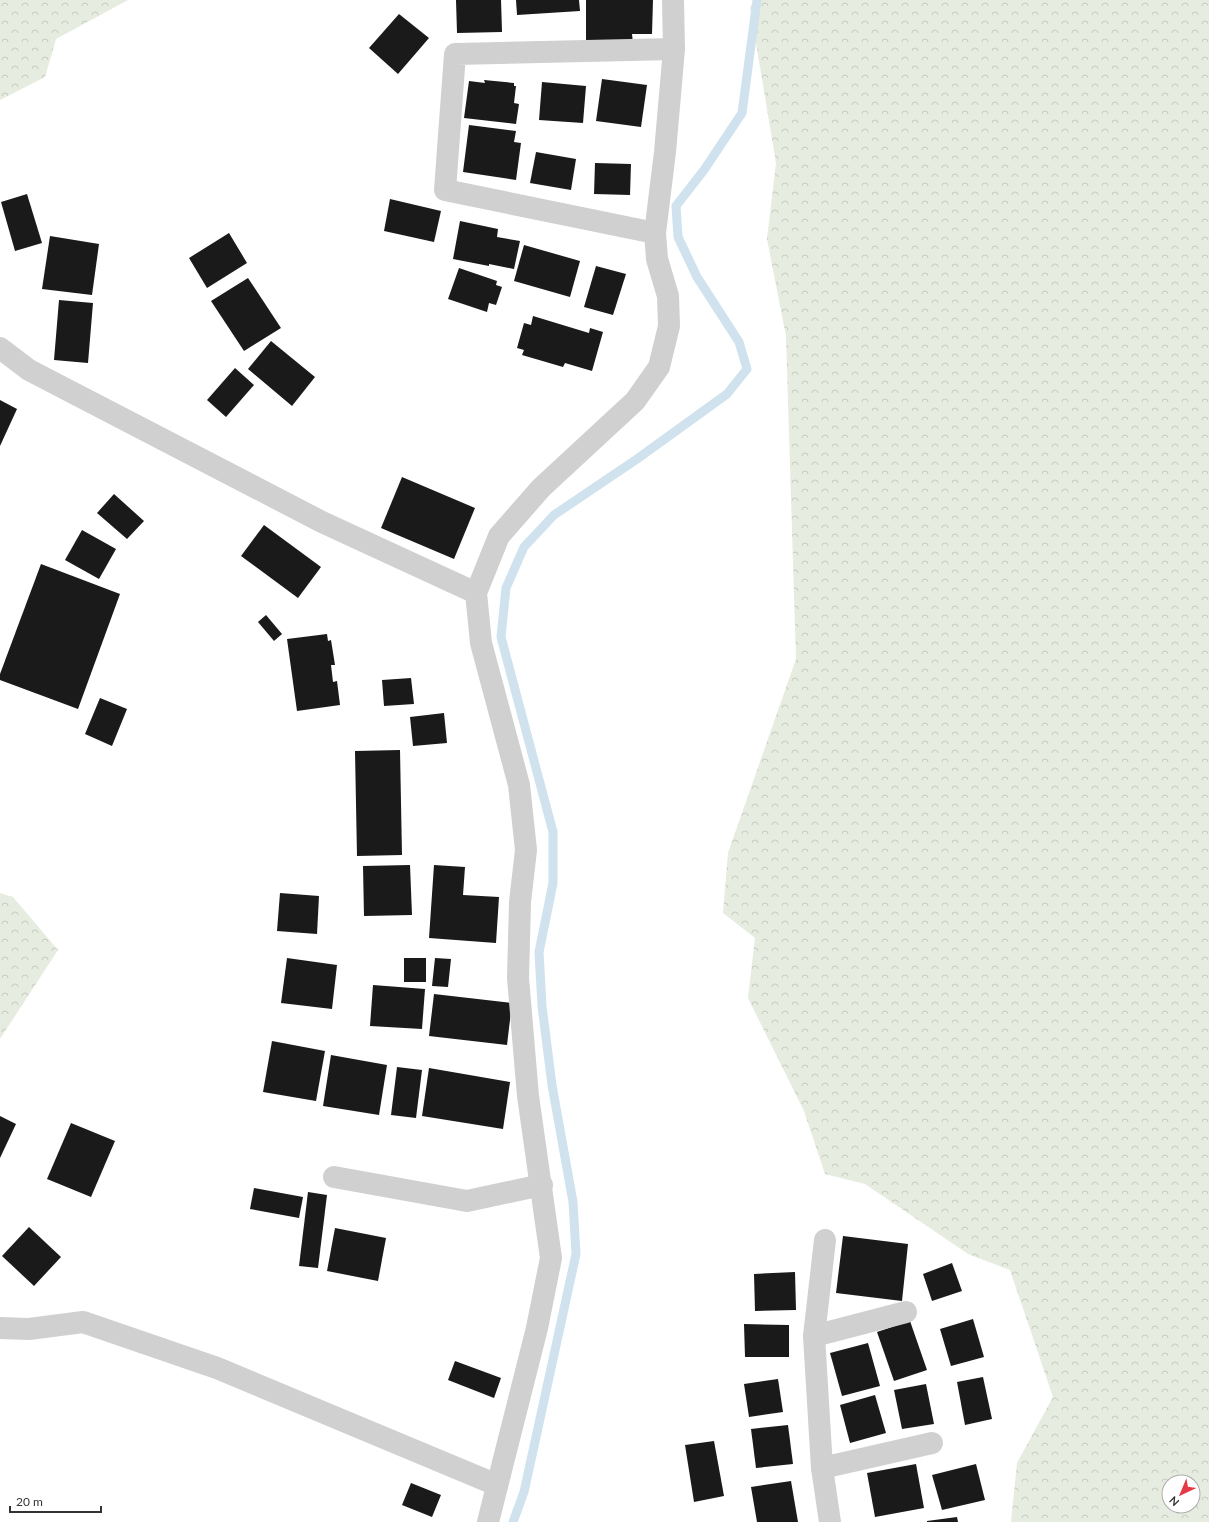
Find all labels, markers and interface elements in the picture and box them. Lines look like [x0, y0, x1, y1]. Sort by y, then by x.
north arrow [1161, 1474, 1201, 1514]
scale bar [10, 1488, 101, 1514]
text: 20 m [16, 1494, 43, 1509]
text: N [1166, 1494, 1181, 1509]

